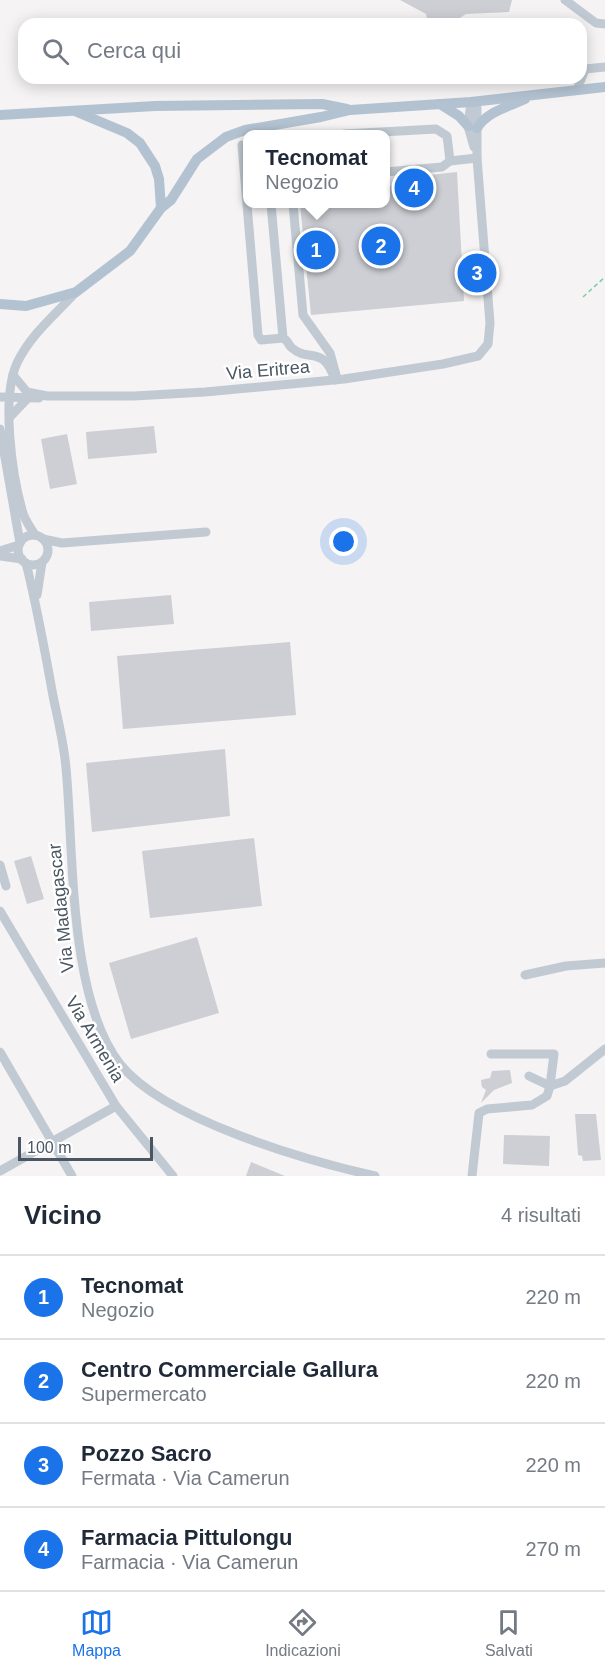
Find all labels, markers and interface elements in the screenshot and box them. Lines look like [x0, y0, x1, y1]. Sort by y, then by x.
search box [18, 18, 587, 84]
icon: search [39, 35, 72, 68]
text: Cerca qui [87, 38, 181, 63]
popup [243, 130, 390, 208]
text: Tecnomat [265, 145, 368, 170]
pin: 4 [394, 166, 434, 210]
text: Negozio [265, 171, 339, 193]
pin: 2 [362, 224, 400, 268]
pin: 1 [296, 228, 336, 272]
pin: 3 [458, 250, 496, 296]
street label: Via Eritrea [225, 356, 312, 384]
your location [329, 527, 358, 556]
street label: Via Madagascar [44, 842, 78, 974]
street label: Via Armenia [62, 992, 129, 1086]
scale bar [18, 1134, 153, 1162]
text: 100 m [27, 1139, 71, 1156]
text: Vicino [24, 1200, 102, 1230]
text: 4 risultati [501, 1204, 581, 1226]
text: Tecnomat [81, 1273, 183, 1298]
text: 1 [38, 1286, 49, 1308]
text: 220 m [525, 1286, 581, 1308]
text: Negozio [81, 1299, 154, 1321]
text: Centro Commerciale Gallura [81, 1357, 378, 1382]
text: 2 [38, 1370, 49, 1392]
text: 220 m [525, 1370, 581, 1392]
text: Supermercato [81, 1383, 207, 1405]
text: Pozzo Sacro [81, 1441, 212, 1466]
text: 3 [38, 1454, 49, 1476]
text: 220 m [525, 1454, 581, 1476]
text: Fermata · Via Camerun [81, 1467, 290, 1489]
text: Farmacia Pittulongu [81, 1525, 292, 1550]
text: 4 [38, 1538, 49, 1560]
text: 270 m [525, 1538, 581, 1560]
text: Farmacia · Via Camerun [81, 1551, 298, 1573]
tab: Mappa [72, 1606, 121, 1660]
tab: Indicazioni [265, 1606, 341, 1660]
tab: Salvati [485, 1606, 533, 1660]

